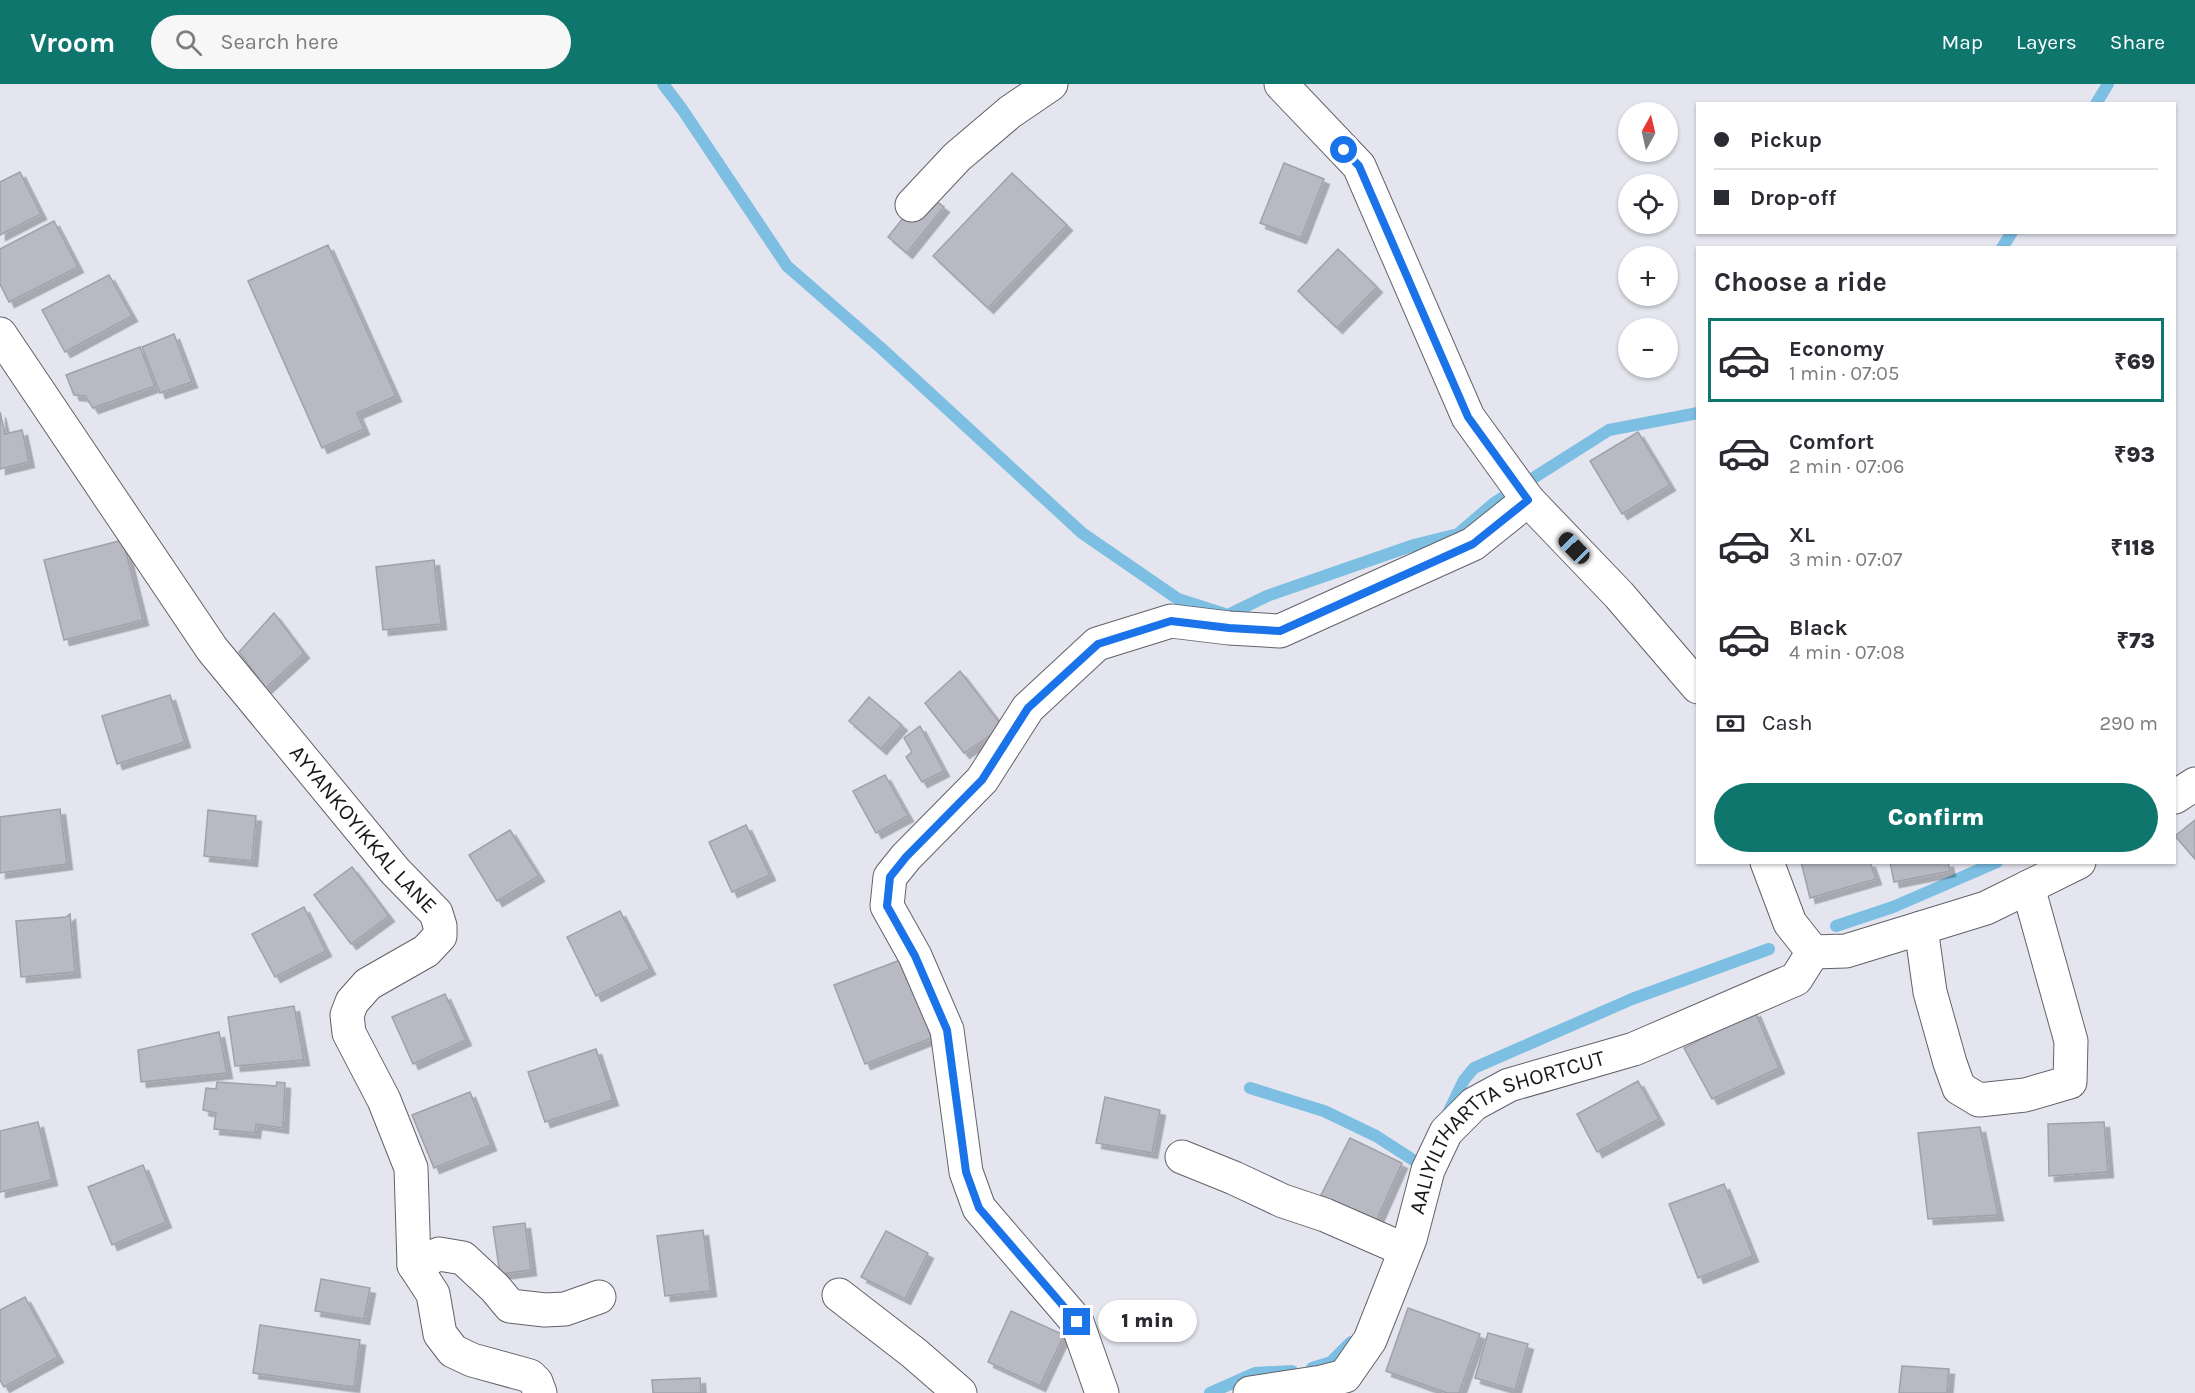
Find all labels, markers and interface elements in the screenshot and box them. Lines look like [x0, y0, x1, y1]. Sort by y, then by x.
search box [151, 15, 571, 69]
text: Vroom [30, 26, 115, 59]
icon: search [172, 26, 205, 59]
text: Search here [220, 29, 339, 55]
text: Map [1941, 30, 1983, 54]
text: Layers [2016, 30, 2077, 54]
text: Share [2110, 30, 2165, 54]
north arrow [1618, 102, 1678, 162]
map controls [1618, 102, 1678, 378]
text: Pickup [1750, 127, 1822, 153]
route start [1330, 136, 1357, 163]
button: locate [1618, 174, 1678, 234]
text: Drop-off [1750, 185, 1836, 211]
button: + [1618, 246, 1678, 306]
text: Choose a ride [1714, 266, 1887, 298]
button: − [1618, 318, 1678, 378]
icon: car [1717, 333, 1771, 387]
text: Economy [1789, 336, 1884, 362]
text: ₹69 [2114, 349, 2155, 375]
text: 1 min · 07:05 [1789, 362, 1899, 385]
icon: car [1717, 426, 1771, 480]
text: Comfort [1789, 429, 1874, 455]
text: ₹93 [2114, 442, 2155, 468]
text: 2 min · 07:06 [1789, 455, 1904, 478]
icon: car [1717, 519, 1771, 573]
text: XL [1789, 522, 1815, 548]
car [1555, 529, 1593, 567]
text: ₹118 [2111, 535, 2155, 561]
text: 3 min · 07:07 [1789, 548, 1903, 571]
icon: car [1717, 612, 1771, 666]
text: Black [1789, 615, 1848, 641]
text: ₹73 [2116, 628, 2155, 654]
text: 4 min · 07:08 [1789, 641, 1905, 664]
icon: cash [1714, 707, 1747, 740]
text: Cash [1762, 710, 1812, 736]
text: 290 m [2099, 712, 2158, 735]
street label: AYYANKOYIKKAL LANE [284, 740, 442, 919]
button: Confirm [1714, 783, 2158, 852]
street label: AALIYILTHARTTA SHORTCUT [1404, 1045, 1608, 1217]
callout: 1 min [1098, 1301, 1197, 1343]
route end [1063, 1308, 1090, 1335]
text: 1 min [1121, 1309, 1174, 1332]

